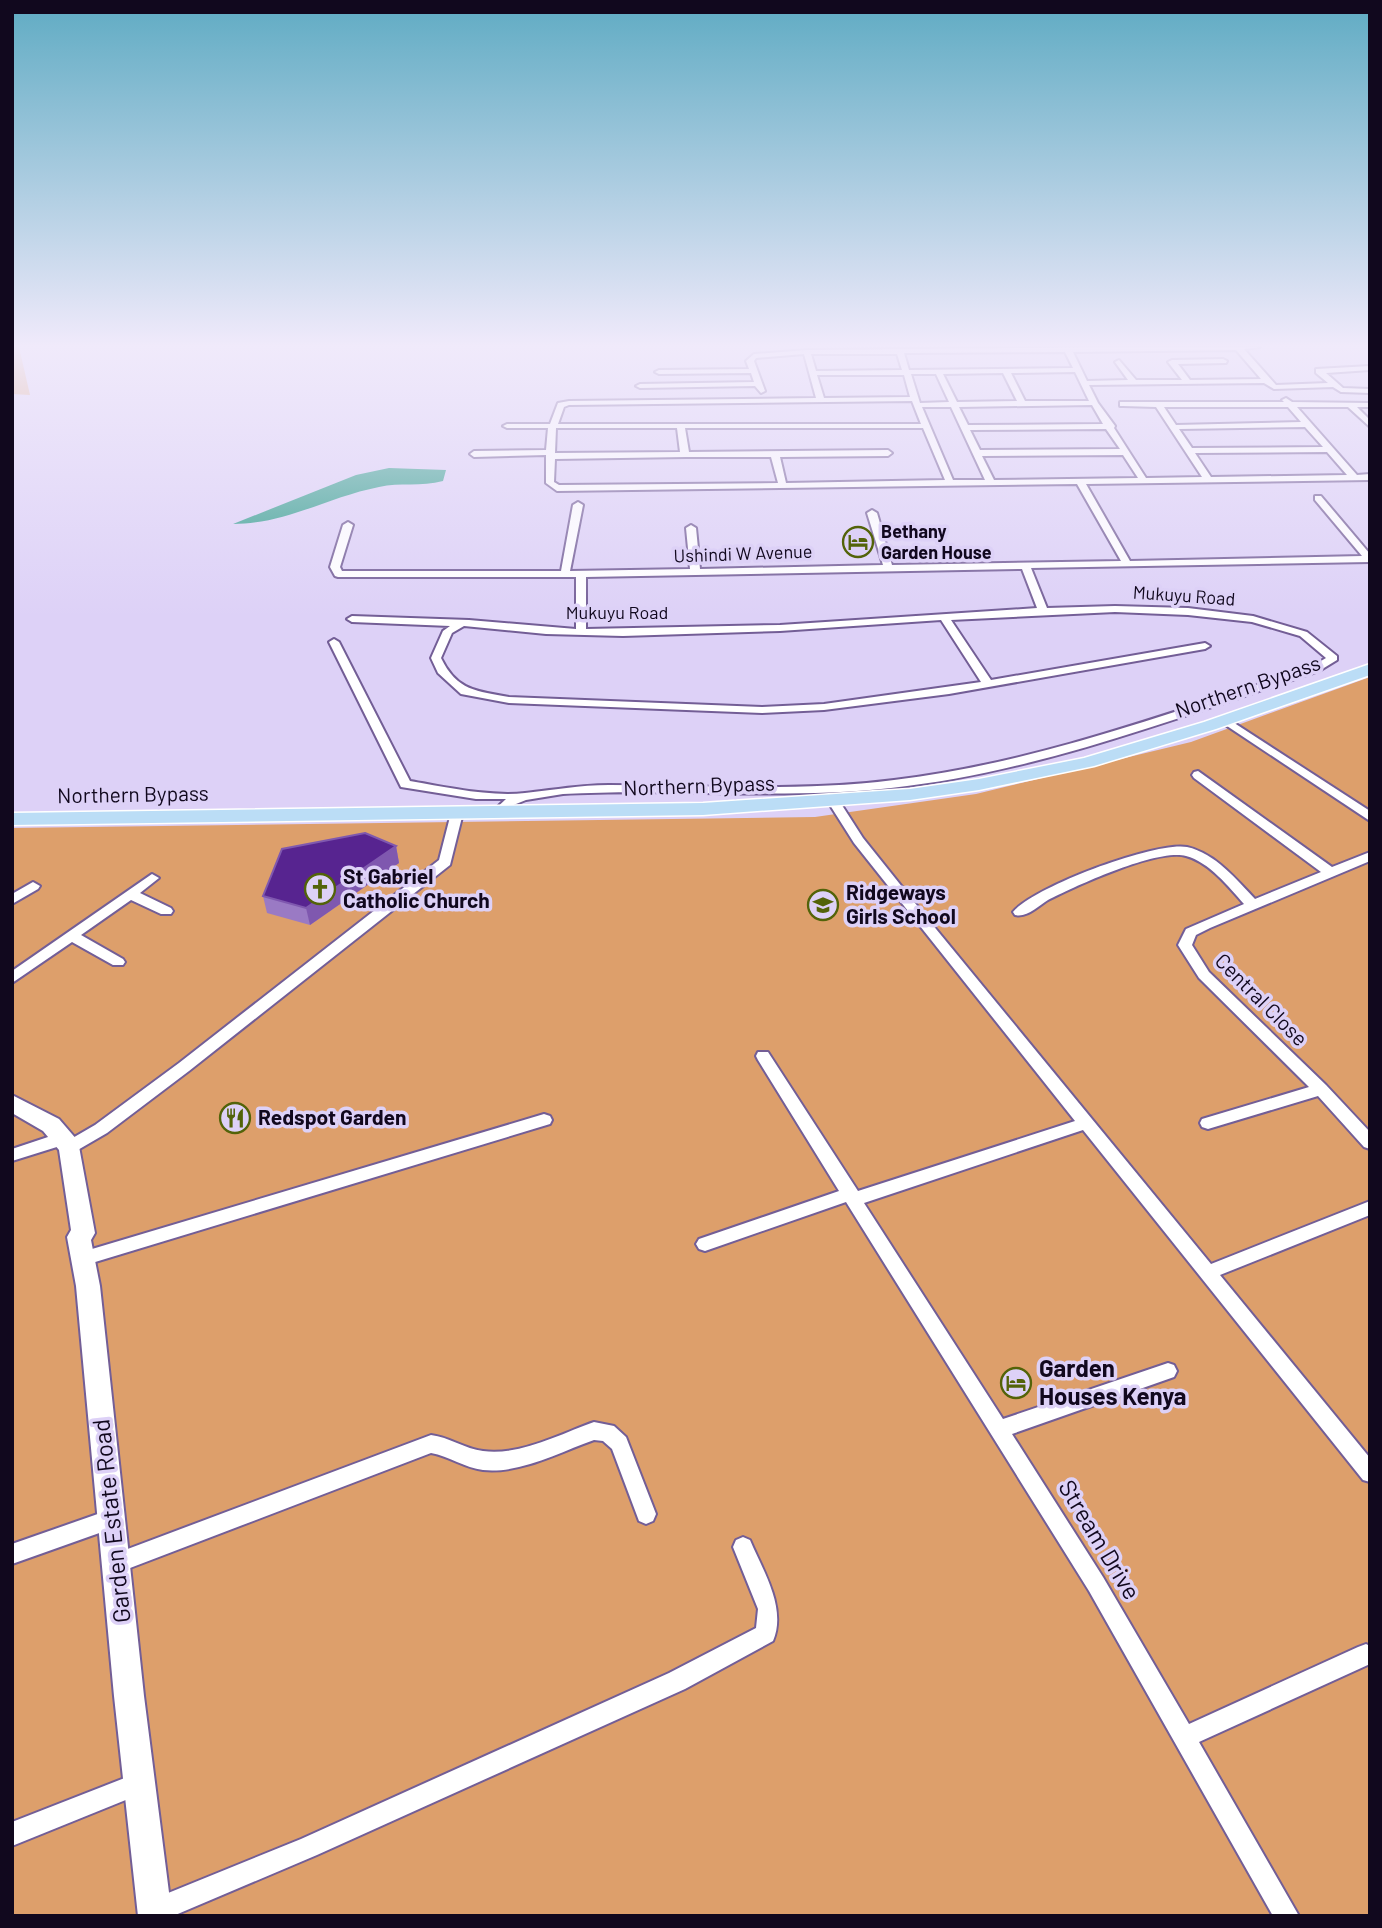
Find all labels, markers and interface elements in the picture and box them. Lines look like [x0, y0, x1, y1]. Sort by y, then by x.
place label: Bethany Garden House [881, 520, 992, 563]
hotel icon: Bethany Garden House [841, 525, 875, 559]
street label: Ushindi W Avenue [673, 540, 813, 566]
street label: Mukuyu Road [1132, 580, 1236, 610]
street label: Mukuyu Road [566, 601, 668, 623]
street label: Northern Bypass [1172, 649, 1323, 722]
street label: Northern Bypass [623, 769, 775, 800]
street label: Northern Bypass [57, 780, 209, 807]
place label: St Gabriel Catholic Church [343, 863, 490, 912]
church icon: St Gabriel Catholic Church [303, 872, 337, 906]
place label: Ridgeways Girls School [846, 879, 956, 928]
school or university icon: Ridgeways Girls School [806, 888, 840, 922]
street label: Central Close [1211, 947, 1314, 1050]
restaurant icon: Redspot Garden [218, 1101, 252, 1135]
place label: Redspot Garden [258, 1104, 407, 1129]
place label: Garden Houses Kenya [1039, 1353, 1186, 1410]
hotel icon: Garden Houses Kenya [999, 1366, 1033, 1400]
street label: Garden Estate Road [85, 1418, 136, 1625]
street label: Stream Drive [1053, 1474, 1147, 1604]

